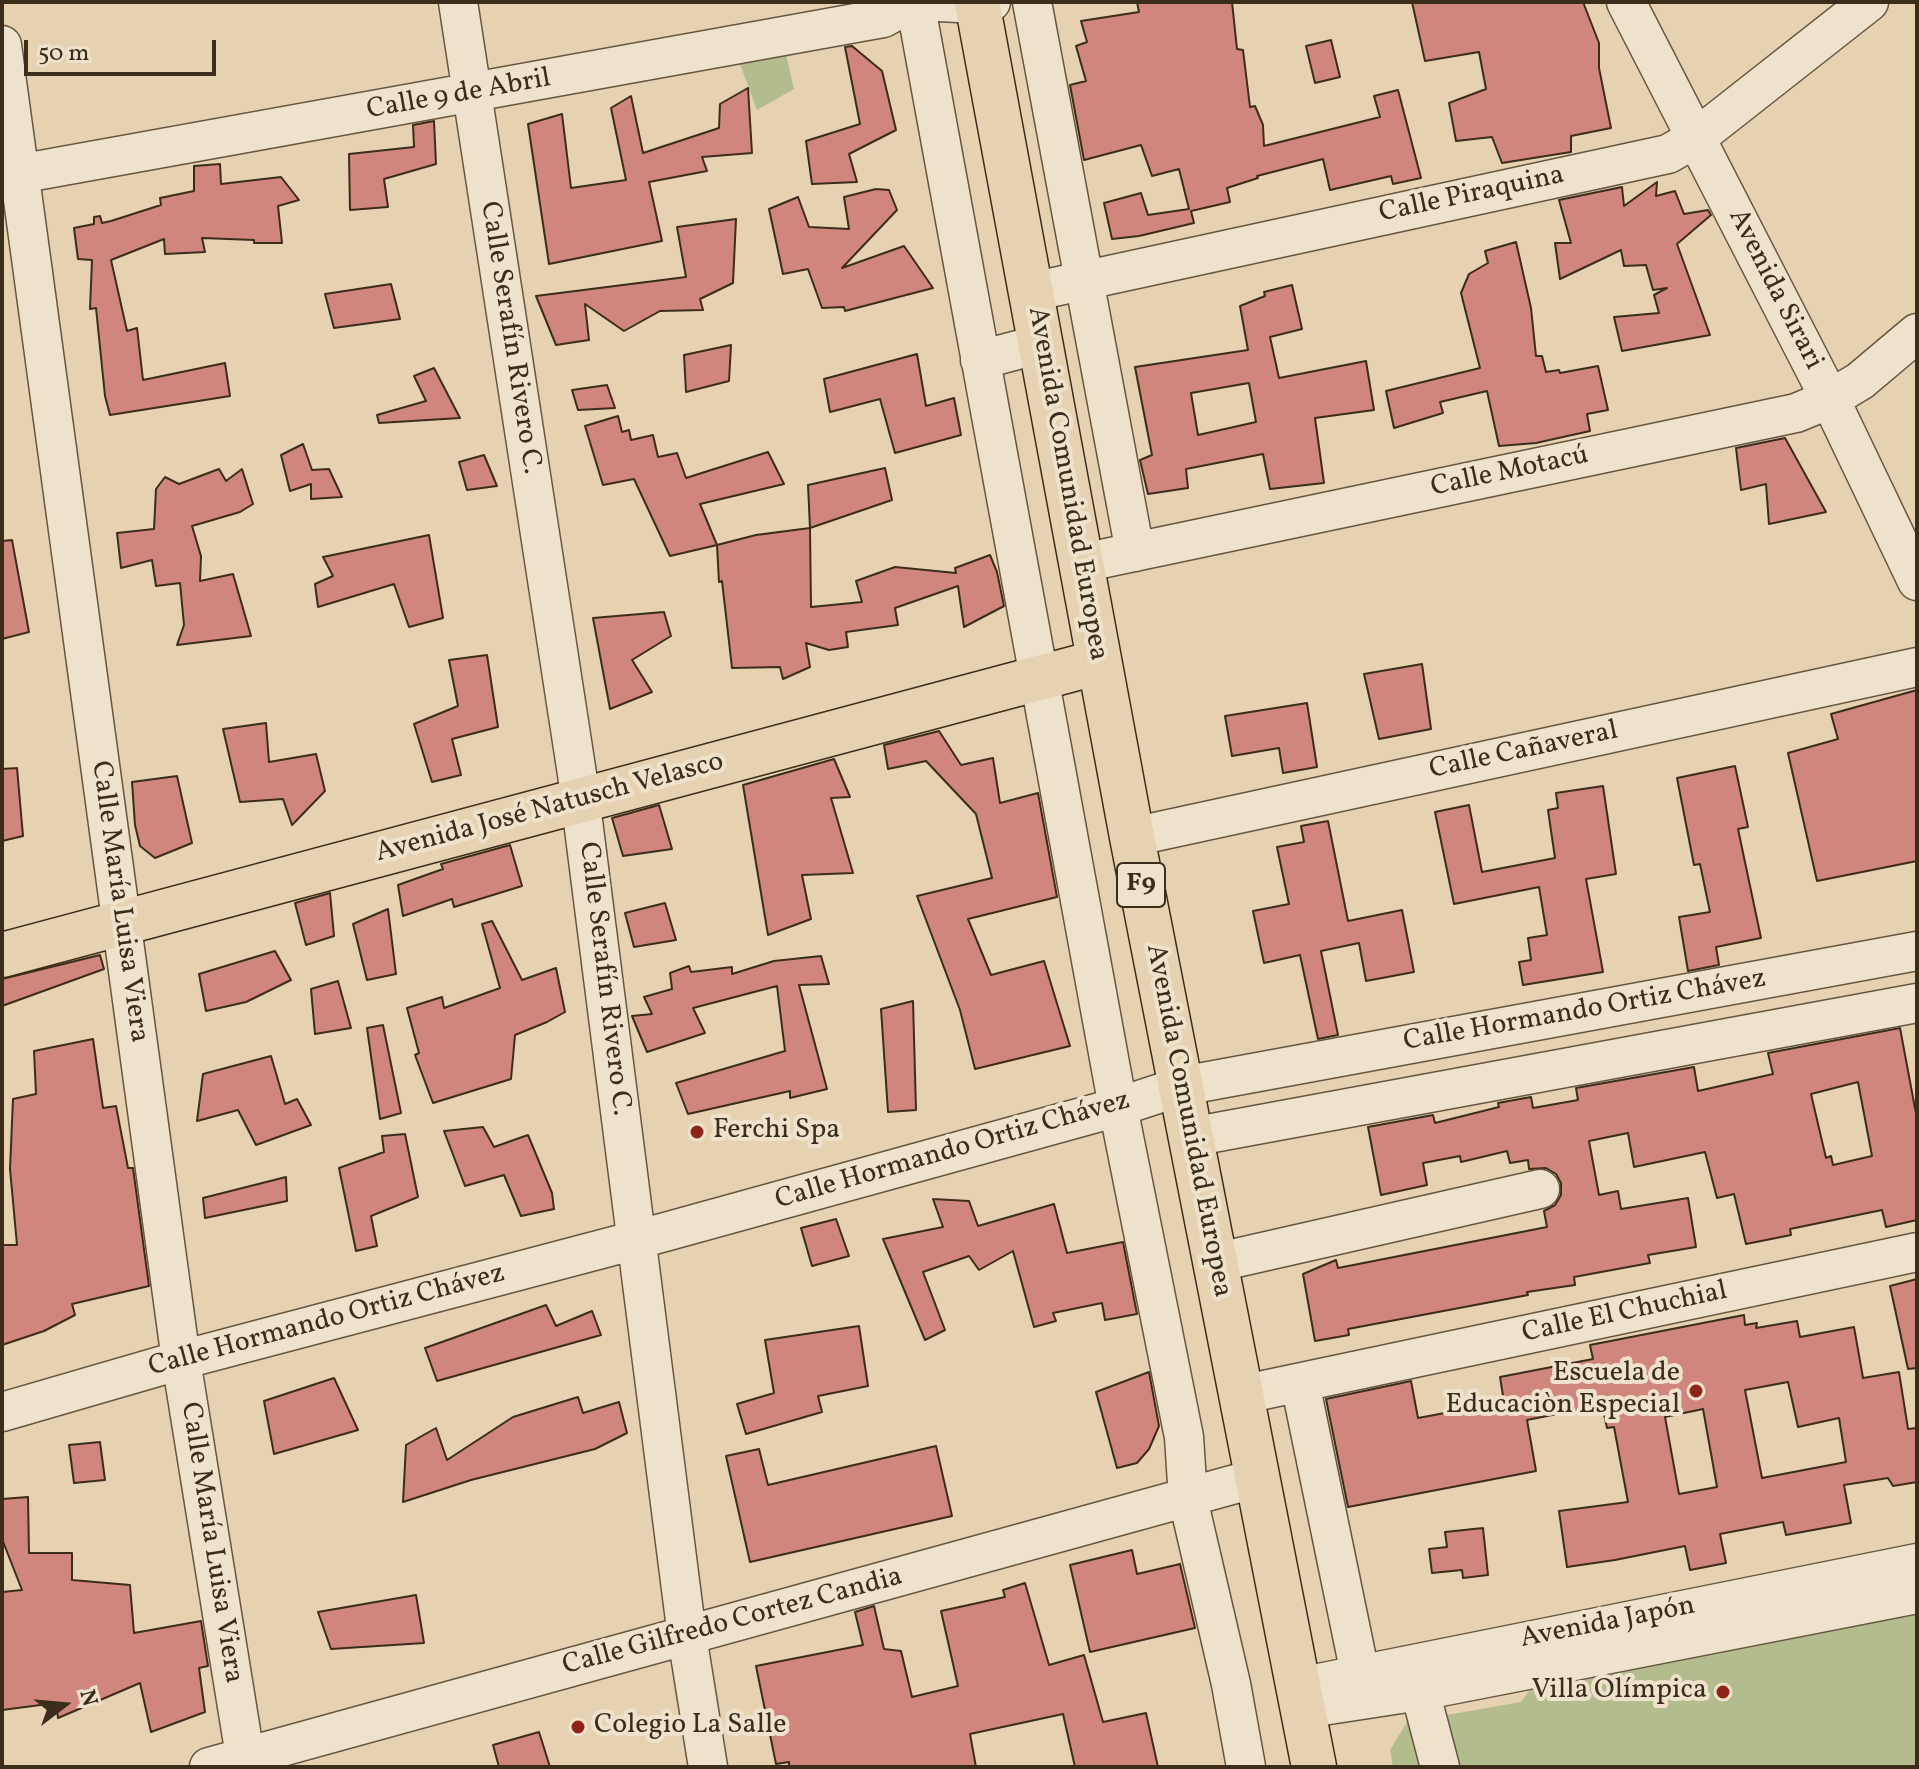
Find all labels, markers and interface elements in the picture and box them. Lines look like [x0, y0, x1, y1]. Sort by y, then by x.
scale bar [28, 24, 220, 74]
text: 50 m [38, 37, 90, 71]
street label: Calle 9 de Abril [364, 63, 554, 129]
street label: Calle Piraquina [1376, 160, 1568, 232]
street label: Calle Serafín Rivero C. [471, 199, 547, 477]
street label: Avenida Sirari [1719, 204, 1829, 376]
street label: Avenida Comunidad Europea [1018, 304, 1114, 664]
street label: Calle Motacú [1428, 440, 1592, 506]
street label: Calle Cañaveral [1427, 716, 1621, 788]
street label: Avenida José Natusch Velasco [372, 746, 728, 872]
street label: Calle María Luisa Viera [82, 759, 154, 1045]
street label: Calle Serafín Rivero C. [570, 840, 636, 1118]
road number: F9 [1117, 863, 1165, 907]
street label: Avenida Comunidad Europea [1136, 942, 1238, 1300]
street label: Calle Hormando Ortiz Chávez [1401, 964, 1769, 1060]
street label: Calle Hormando Ortiz Chávez [772, 1085, 1134, 1219]
place label: Ferchi Spa [713, 1115, 840, 1149]
marker: Ferchi Spa [688, 1123, 706, 1141]
street label: Calle Hormando Ortiz Chávez [145, 1258, 509, 1386]
street label: Calle El Chuchial [1519, 1276, 1731, 1352]
place label: Escuela de Educaciòn Especial [1446, 1358, 1680, 1424]
marker: Escuela de Educaciòn Especial [1687, 1382, 1705, 1400]
street label: Calle María Luisa Viera [171, 1400, 249, 1686]
street label: Calle Gilfredo Cortez Candia [559, 1561, 907, 1685]
street label: Avenida Japón [1518, 1591, 1698, 1657]
north arrow [24, 1665, 104, 1745]
place label: Villa Olímpica [1531, 1675, 1707, 1709]
marker: Villa Olímpica [1714, 1683, 1732, 1701]
text: N [70, 1686, 105, 1710]
place label: Colegio La Salle [594, 1710, 786, 1744]
marker: Colegio La Salle [569, 1718, 587, 1736]

